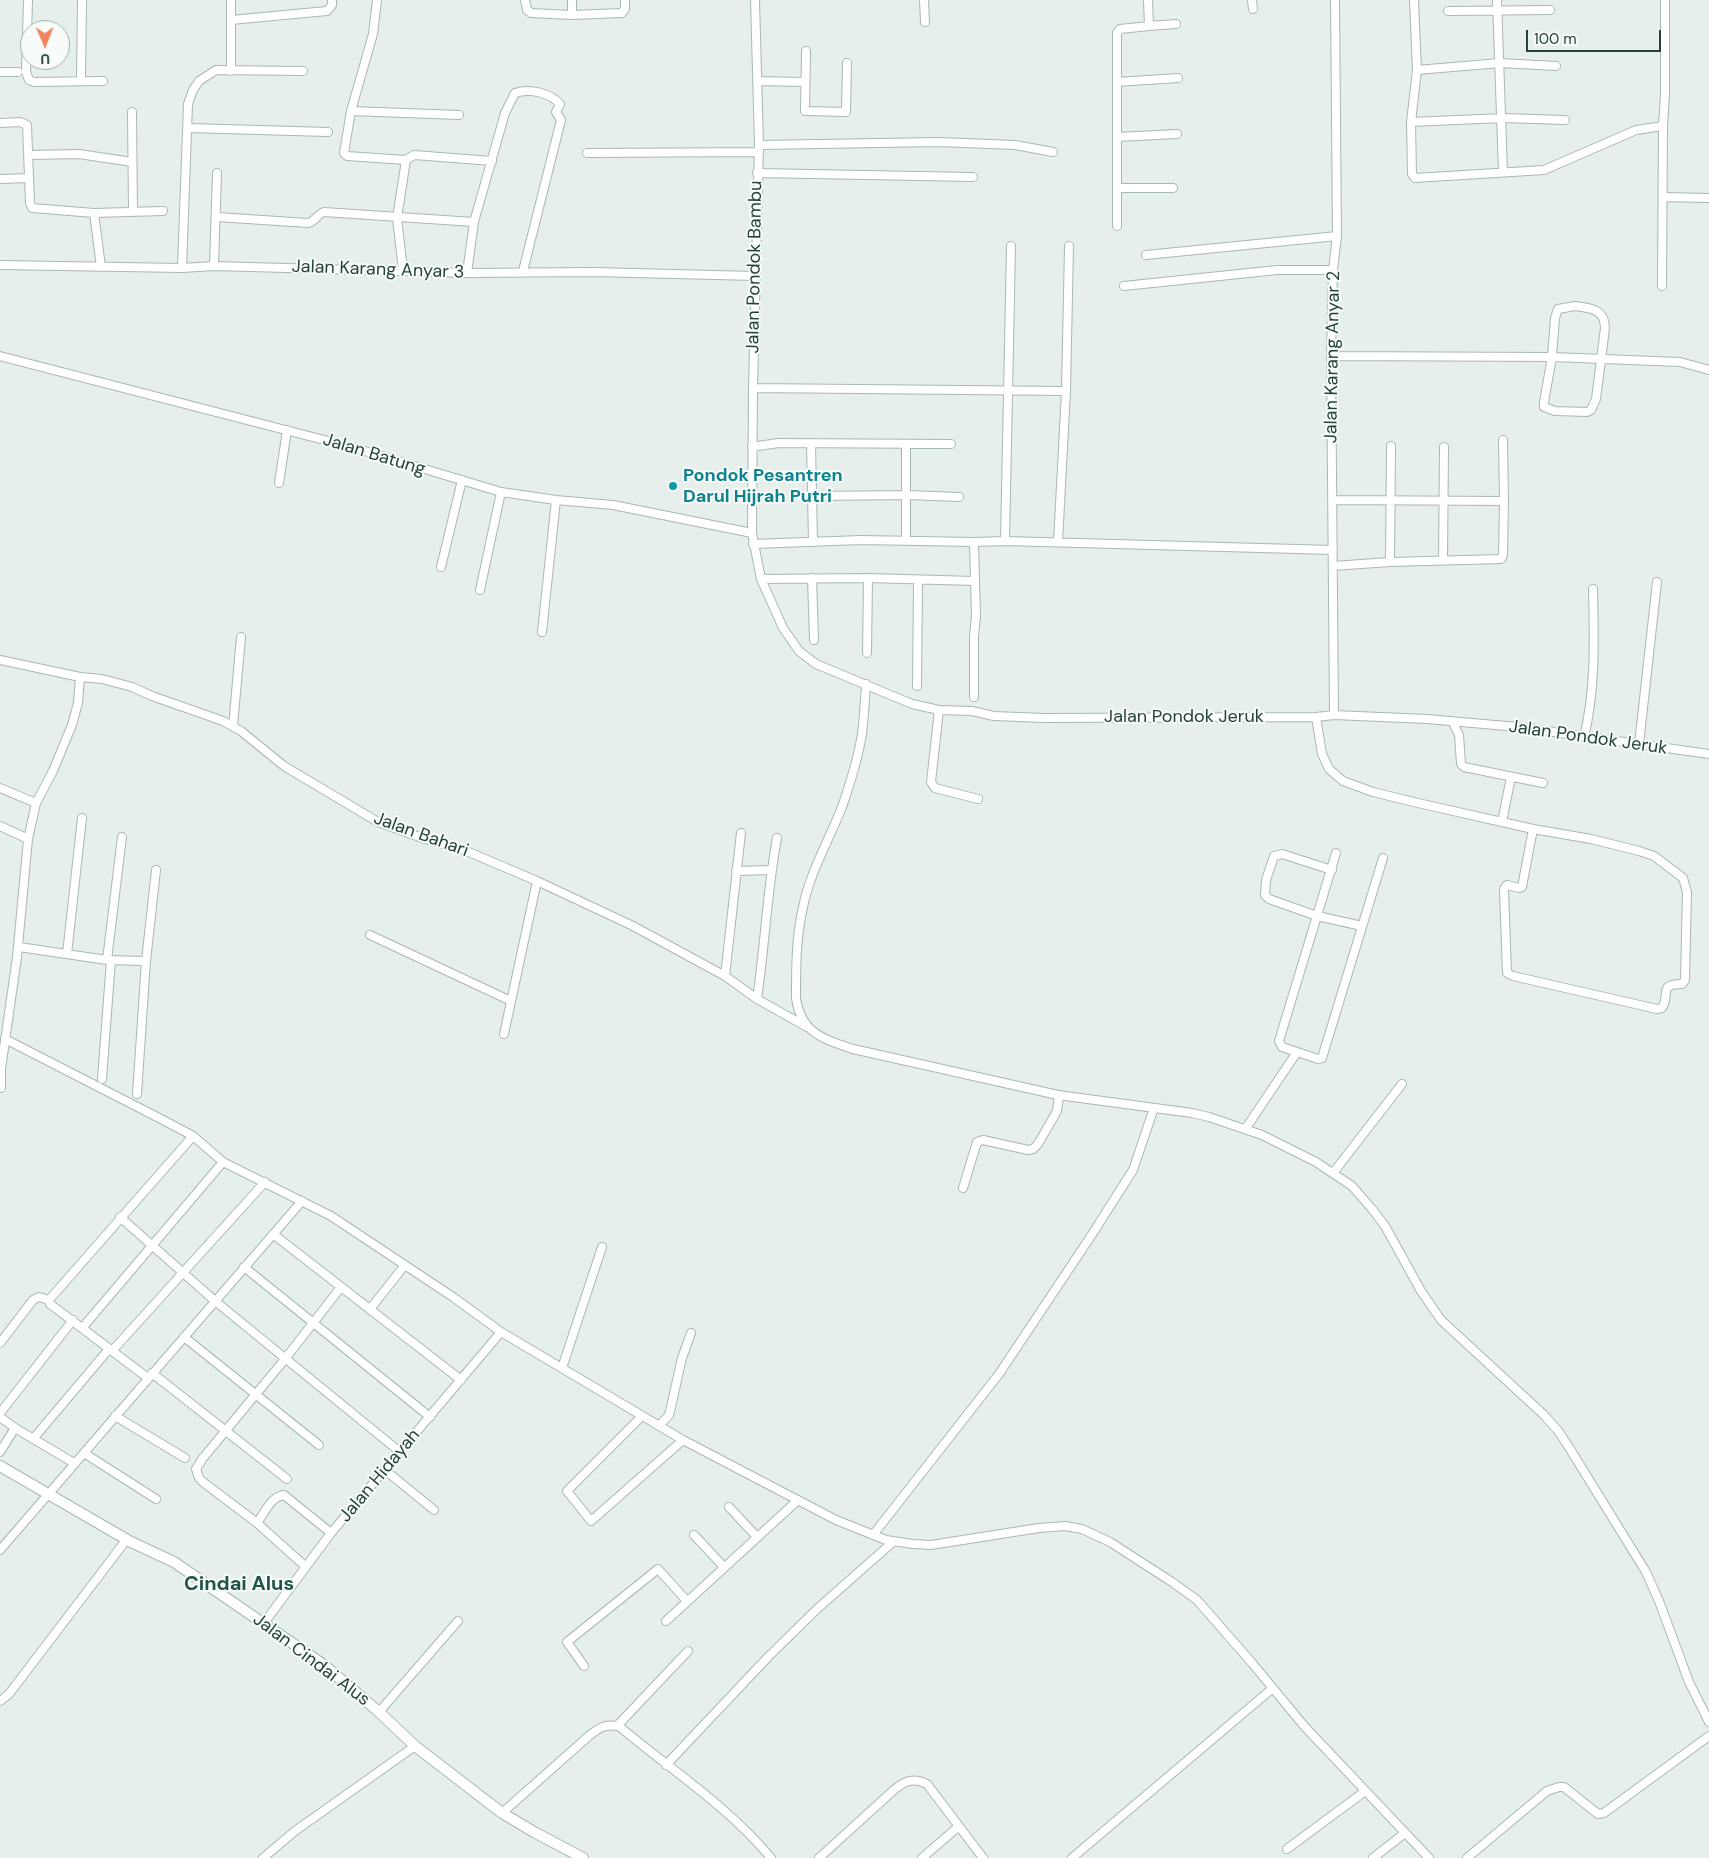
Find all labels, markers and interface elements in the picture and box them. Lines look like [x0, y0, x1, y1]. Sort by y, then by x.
north arrow [20, 20, 70, 70]
scale bar [1529, 20, 1664, 52]
text: 100 m [1534, 29, 1577, 49]
text: U [40, 50, 50, 68]
street label: Jalan Pondok Bambu [743, 180, 767, 354]
street label: Jalan Karang Anyar 3 [291, 256, 465, 284]
street label: Jalan Karang Anyar 2 [1321, 271, 1345, 443]
street label: Jalan Batung [320, 429, 428, 481]
place label: Pondok Pesantren Darul Hijrah Putri [683, 465, 843, 508]
marker: Pondok Pesantren Darul Hijrah Putri [667, 480, 679, 492]
street label: Jalan Pondok Jeruk [1104, 706, 1264, 728]
street label: Jalan Pondok Jeruk [1507, 716, 1669, 760]
street label: Jalan Bahari [371, 808, 471, 862]
street label: Jalan Hidayah [335, 1425, 425, 1527]
district label: Cindai Alus [184, 1573, 294, 1597]
street label: Jalan Cindai Alus [248, 1609, 374, 1711]

